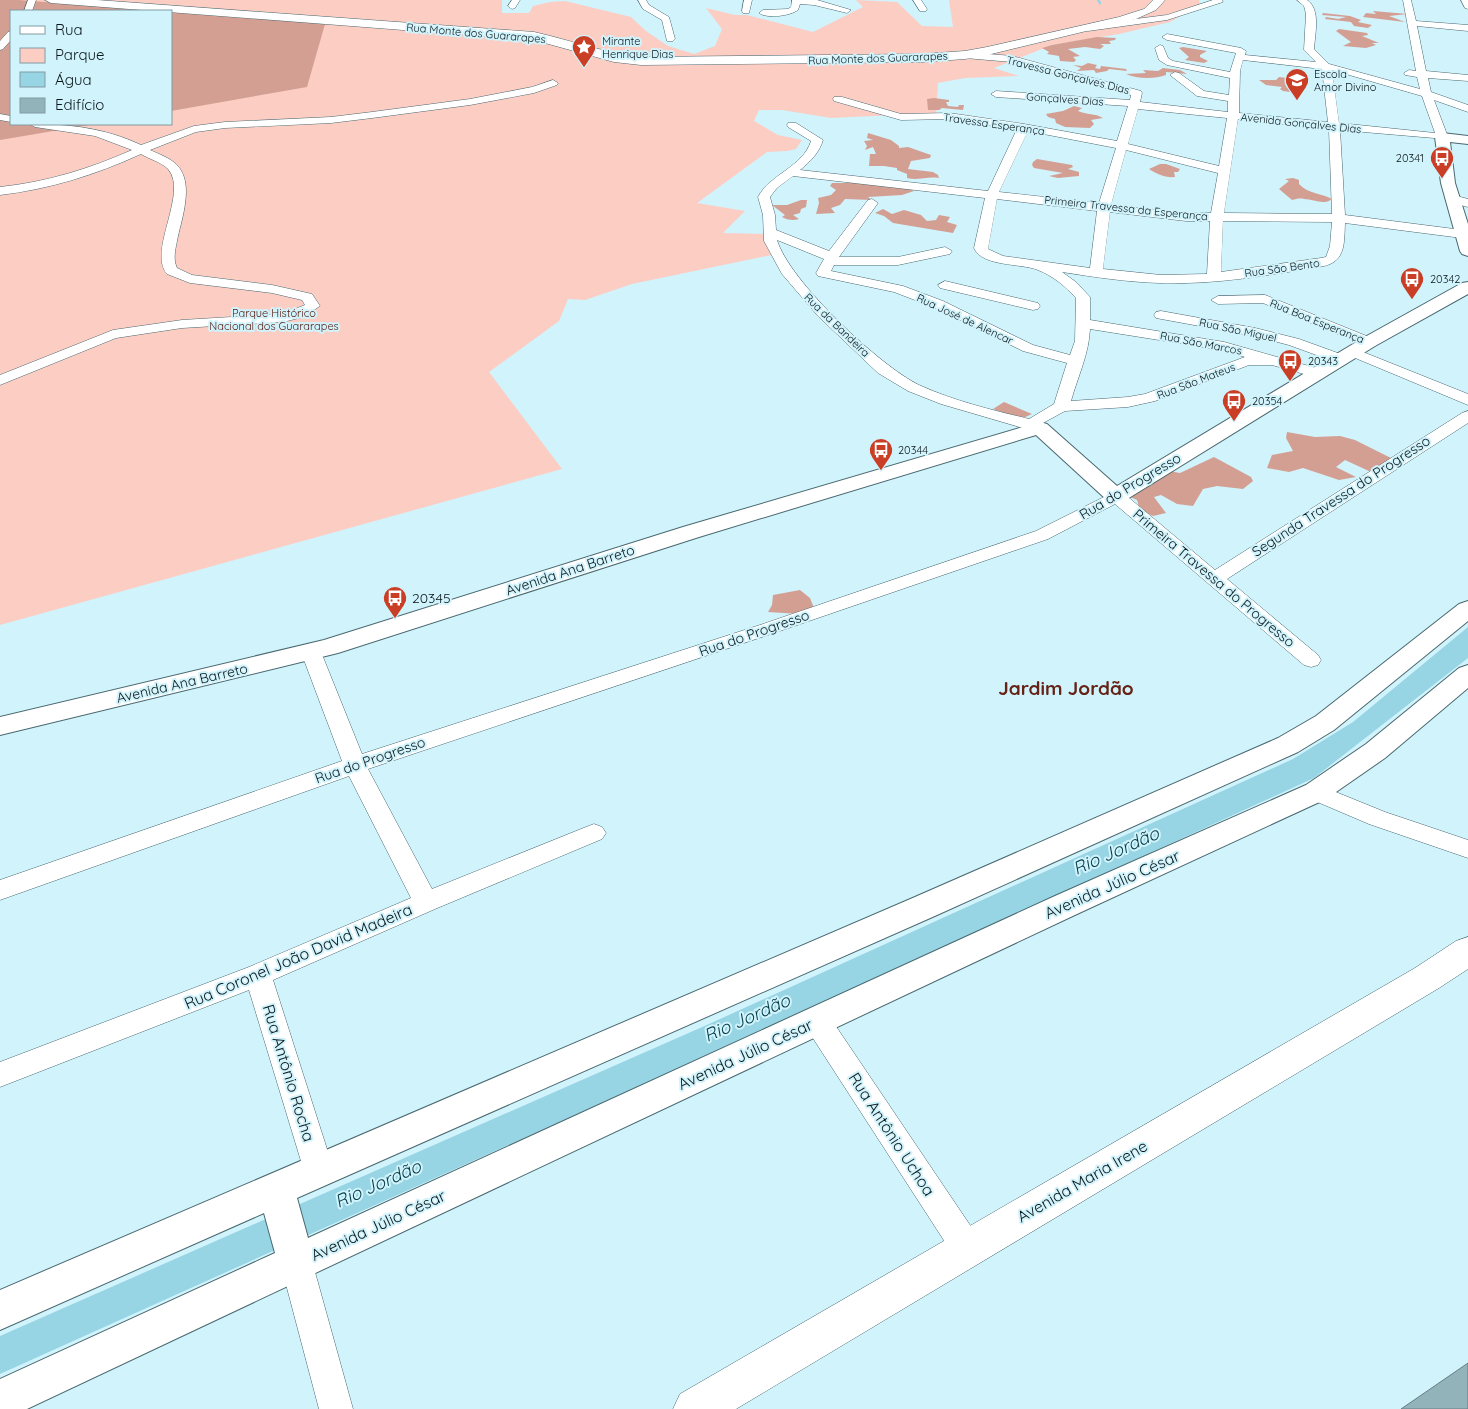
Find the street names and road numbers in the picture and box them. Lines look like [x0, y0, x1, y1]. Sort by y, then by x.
street label: Rua Monte dos Guararapes [406, 20, 546, 46]
street label: Rua Monte dos Guararapes [808, 49, 948, 67]
street label: Travessa Gonçalves Dias [1005, 53, 1131, 97]
street label: Gonçalves Dias [1026, 89, 1104, 109]
street label: Travessa Esperança [942, 110, 1046, 138]
street label: Avenida Gonçalves Dias [1240, 110, 1362, 136]
street label: Primeira Travessa da Esperança [1044, 192, 1208, 224]
street label: Rua São Bento [1244, 256, 1321, 280]
street label: Rua da Bandeira [801, 290, 873, 360]
street label: Rua José de Alencar [914, 290, 1016, 348]
street label: Rua Boa Esperança [1268, 296, 1366, 346]
street label: Rua São Miguel [1198, 315, 1278, 345]
street label: Rua São Marcos [1159, 328, 1243, 358]
street label: Rua São Mateus [1155, 360, 1237, 402]
street label: Segunda Travessa do Progresso [1248, 432, 1434, 560]
street label: Rua do Progresso [1076, 449, 1184, 523]
street label: Primeira Travessa do Progresso [1129, 505, 1299, 651]
street label: Avenida Ana Barreto [503, 541, 637, 599]
street label: Rua do Progresso [696, 606, 812, 660]
street label: Avenida Ana Barreto [115, 659, 249, 707]
street label: Rua do Progresso [312, 733, 428, 787]
street label: Avenida Júlio César [1041, 845, 1183, 923]
street label: Rua Coronel João David Madeira [181, 899, 415, 1013]
street label: Rua Antônio Rocha [259, 1002, 319, 1144]
street label: Avenida Júlio César [675, 1014, 815, 1094]
street label: Rua Antônio Uchoa [845, 1068, 939, 1200]
street label: Avenida Maria Irene [1013, 1135, 1151, 1227]
street label: Avenida Júlio César [308, 1185, 448, 1265]

